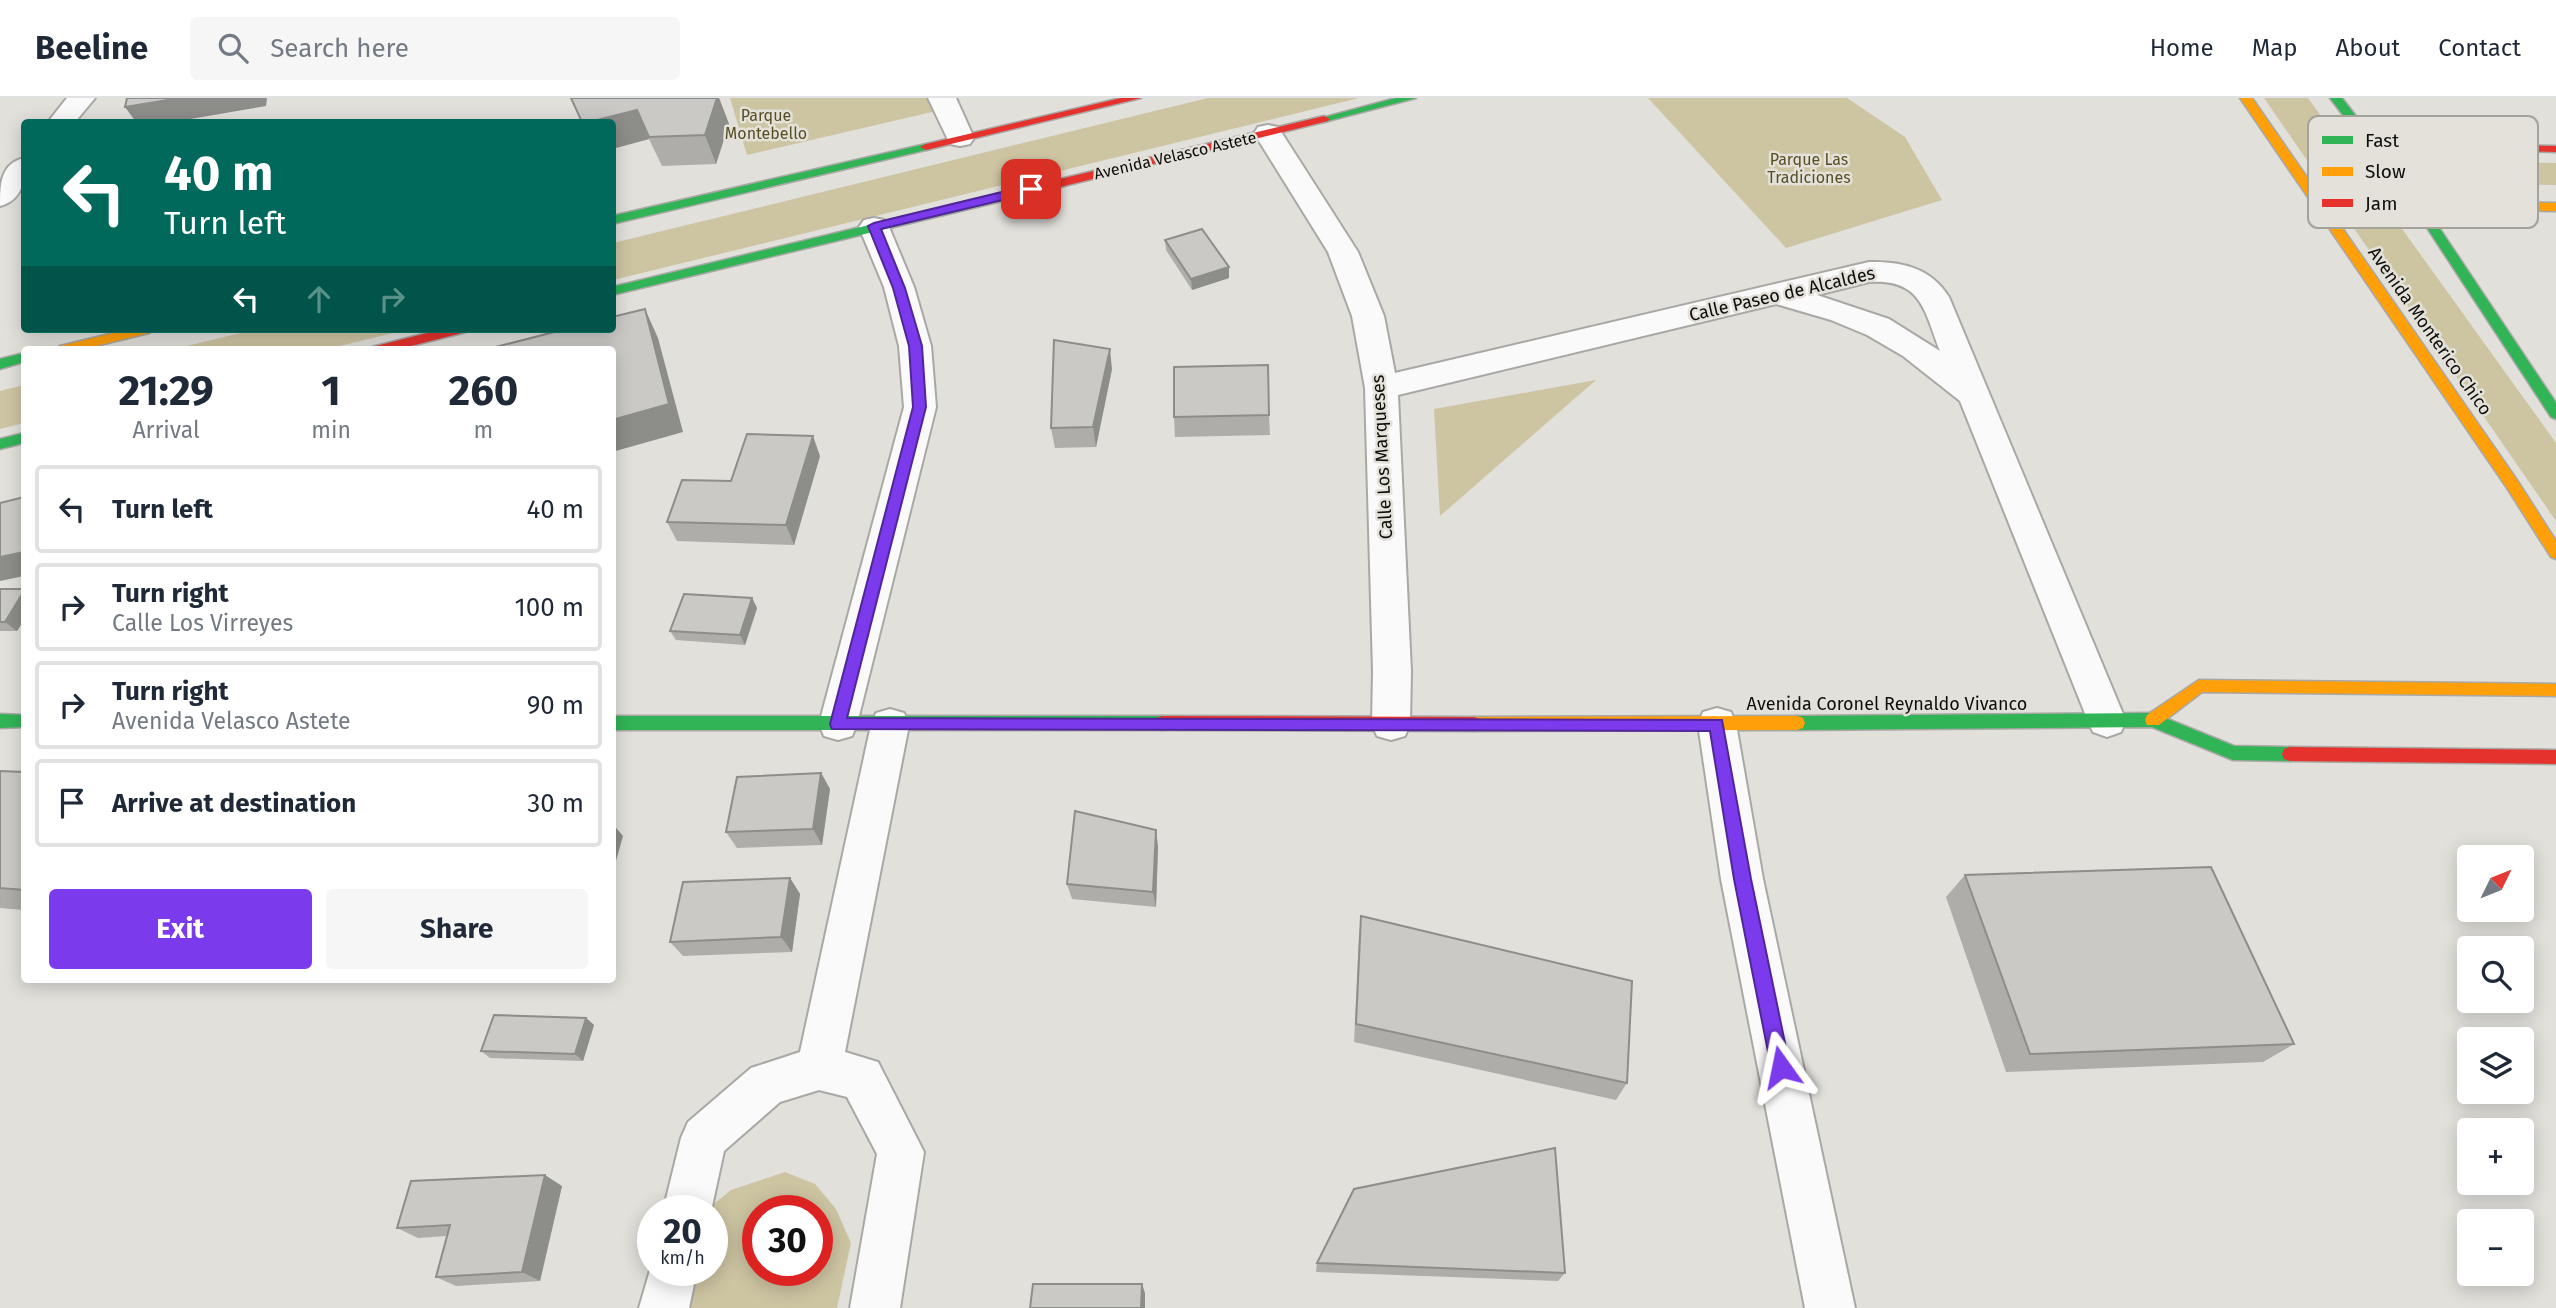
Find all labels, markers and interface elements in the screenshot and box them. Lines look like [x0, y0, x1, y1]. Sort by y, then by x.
search box [190, 17, 680, 80]
text: Beeline [35, 28, 148, 68]
icon: search [214, 29, 252, 67]
text: Search here [270, 33, 409, 64]
text: Home [2150, 34, 2214, 62]
text: Map [2252, 34, 2298, 62]
text: About [2336, 34, 2400, 62]
text: Contact [2438, 34, 2521, 62]
park label: Parque Montebello [725, 106, 807, 143]
legend [2308, 116, 2538, 228]
street label: Avenida Velasco Astete [1092, 128, 1258, 183]
text: Fast [2365, 129, 2399, 152]
text: 40 m [164, 144, 273, 203]
icon: left [49, 147, 140, 238]
park label: Parque Las Tradiciones [1767, 150, 1851, 187]
pin [1001, 159, 1061, 219]
text: Slow [2365, 160, 2406, 183]
icon: arrive [1012, 170, 1050, 208]
text: Jam [2365, 192, 2397, 215]
text: Turn left [164, 204, 286, 242]
street label: Avenida Monterico Chico [2363, 242, 2497, 420]
street label: Calle Paseo de Alcaldes [1687, 262, 1877, 326]
icon: left [227, 280, 265, 318]
icon: ahead [300, 280, 338, 318]
icon: right [373, 280, 411, 318]
text: 21:29 [119, 366, 214, 416]
text: 1 [321, 366, 341, 416]
text: 260 [448, 366, 518, 416]
street label: Calle Los Marqueses [1367, 374, 1397, 540]
text: Arrival [132, 416, 200, 444]
text: min [311, 416, 351, 444]
text: m [474, 416, 493, 444]
icon: left [53, 490, 91, 528]
text: Turn left [112, 494, 213, 525]
text: 40 m [526, 494, 584, 525]
text: Turn right [112, 578, 229, 609]
icon: right [53, 588, 91, 626]
text: 100 m [515, 592, 584, 623]
text: Calle Los Virreyes [112, 609, 293, 637]
text: Turn right [112, 676, 229, 707]
icon: right [53, 686, 91, 724]
text: 90 m [527, 690, 584, 721]
street label: Avenida Coronel Reynaldo Vivanco [1747, 693, 2027, 715]
text: Avenida Velasco Astete [112, 707, 351, 735]
icon: arrive [53, 784, 91, 822]
text: Arrive at destination [112, 788, 356, 819]
text: 30 m [527, 788, 584, 819]
north arrow [2457, 845, 2534, 922]
map controls [2457, 845, 2534, 1286]
button: Exit [49, 889, 312, 969]
button: Share [326, 889, 588, 969]
button: search [2457, 936, 2534, 1013]
button: layers [2457, 1027, 2534, 1104]
position arrow [1744, 1030, 1818, 1104]
button: + [2457, 1118, 2534, 1195]
speed limit sign: 30 [742, 1195, 833, 1286]
button: − [2457, 1209, 2534, 1286]
text: 20 [663, 1210, 702, 1252]
text: km/h [660, 1247, 705, 1269]

